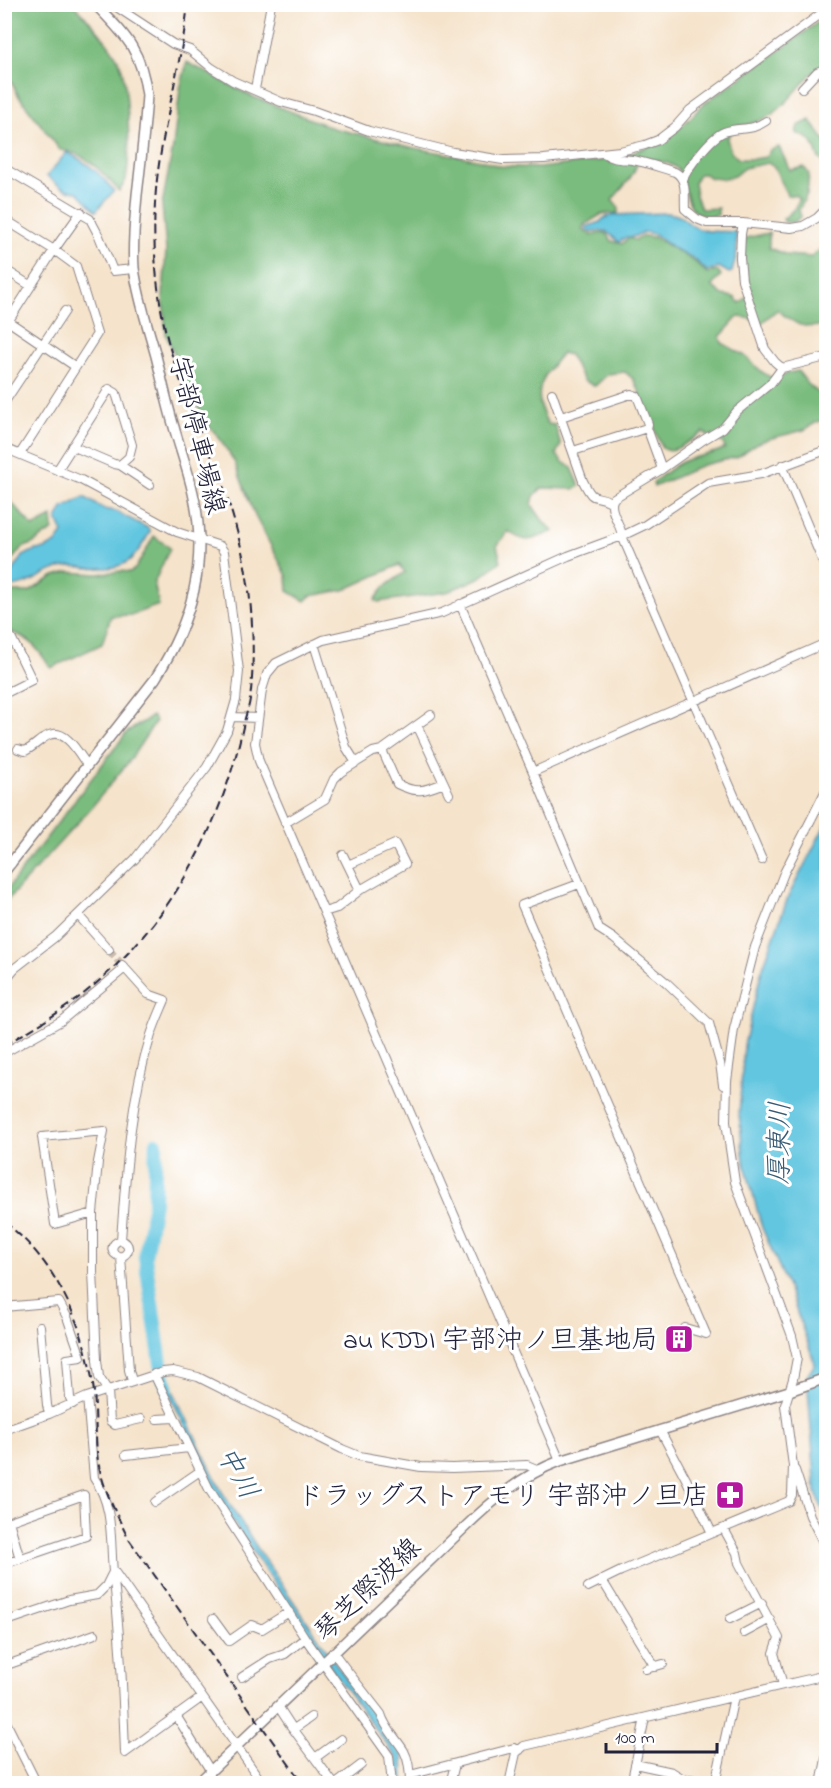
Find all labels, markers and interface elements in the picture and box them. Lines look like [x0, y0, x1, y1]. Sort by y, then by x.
street label: 宇部停車場線 [157, 352, 234, 519]
water label: 厚東川 [760, 1101, 803, 1185]
place label: au KDDI 宇部沖ノ旦基地局 [343, 1322, 658, 1361]
building icon: au KDDI 宇部沖ノ旦基地局 [663, 1323, 695, 1355]
water label: 中川 [204, 1439, 267, 1508]
place label: ドラッグストアモリ 宇部沖ノ旦店 [297, 1478, 709, 1517]
pharmacy icon: ドラッグストアモリ 宇部沖ノ旦店 [714, 1479, 746, 1511]
street label: 琴芝際波線 [307, 1530, 431, 1652]
scale bar [606, 1716, 717, 1754]
text: 100 m [615, 1726, 655, 1752]

